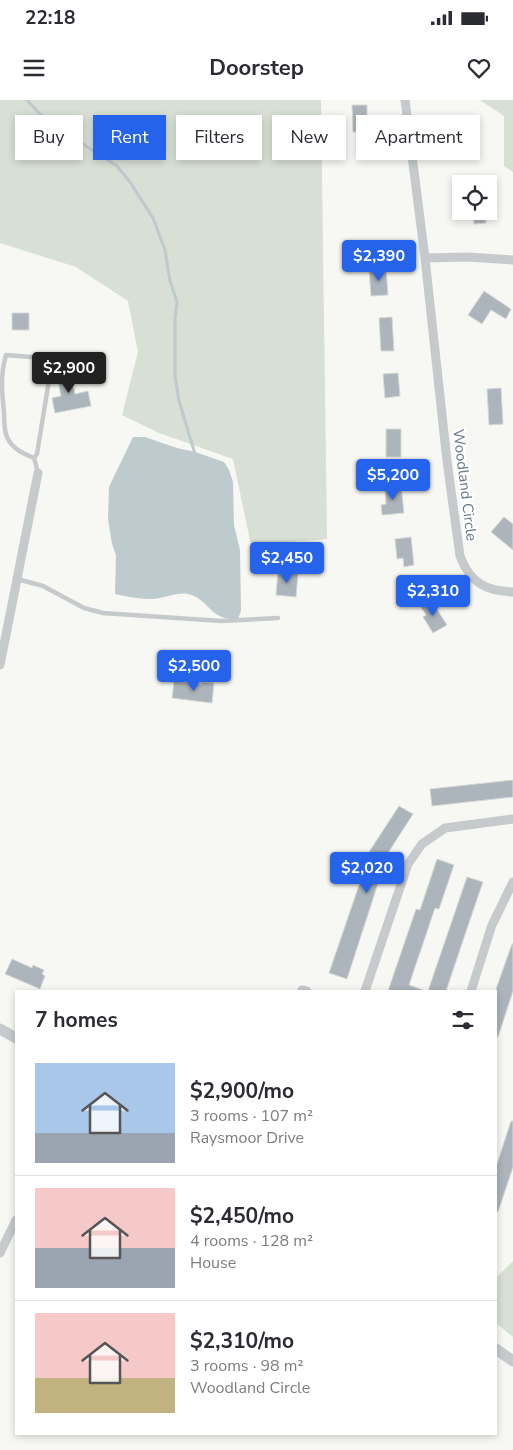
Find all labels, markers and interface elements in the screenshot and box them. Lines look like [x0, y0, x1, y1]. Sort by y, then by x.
text: 22:18 [25, 5, 75, 31]
text: Doorstep [209, 53, 304, 83]
icon: menu [20, 54, 48, 82]
icon: heart [465, 54, 493, 82]
chip: Buy [15, 115, 83, 160]
chip: Rent [93, 115, 166, 160]
chip: Filters [176, 115, 262, 160]
chip: New [272, 115, 346, 160]
chip: Apartment [356, 115, 480, 160]
map controls [452, 175, 497, 220]
button: locate [452, 175, 497, 220]
pin: $2,390 [338, 240, 420, 282]
text: $2,390 [353, 245, 405, 267]
pin: $2,900 [28, 352, 110, 394]
text: $2,900 [43, 357, 95, 379]
street label: Woodland Circle [448, 428, 482, 542]
pin: $5,200 [352, 458, 434, 501]
text: $5,200 [367, 464, 419, 486]
pin: $2,450 [246, 542, 328, 584]
text: $2,450 [261, 547, 313, 569]
pin: $2,310 [392, 574, 474, 617]
text: $2,310 [407, 580, 459, 602]
pin: $2,500 [153, 650, 235, 692]
text: $2,500 [168, 655, 220, 677]
pin: $2,020 [326, 852, 408, 894]
text: $2,020 [341, 857, 393, 879]
text: 7 homes [35, 1006, 118, 1034]
icon: filters [449, 1006, 477, 1034]
text: $2,900/mo [190, 1077, 294, 1105]
icon: home [75, 1083, 135, 1143]
text: 3 rooms · 107 m² [190, 1105, 313, 1127]
text: Raysmoor Drive [190, 1127, 304, 1149]
text: $2,450/mo [190, 1202, 294, 1230]
icon: home [75, 1208, 135, 1268]
text: 4 rooms · 128 m² [190, 1230, 313, 1252]
text: House [190, 1252, 236, 1274]
text: $2,310/mo [190, 1327, 294, 1355]
icon: home [75, 1333, 135, 1393]
text: 3 rooms · 98 m² [190, 1355, 303, 1377]
text: Woodland Circle [190, 1377, 310, 1399]

